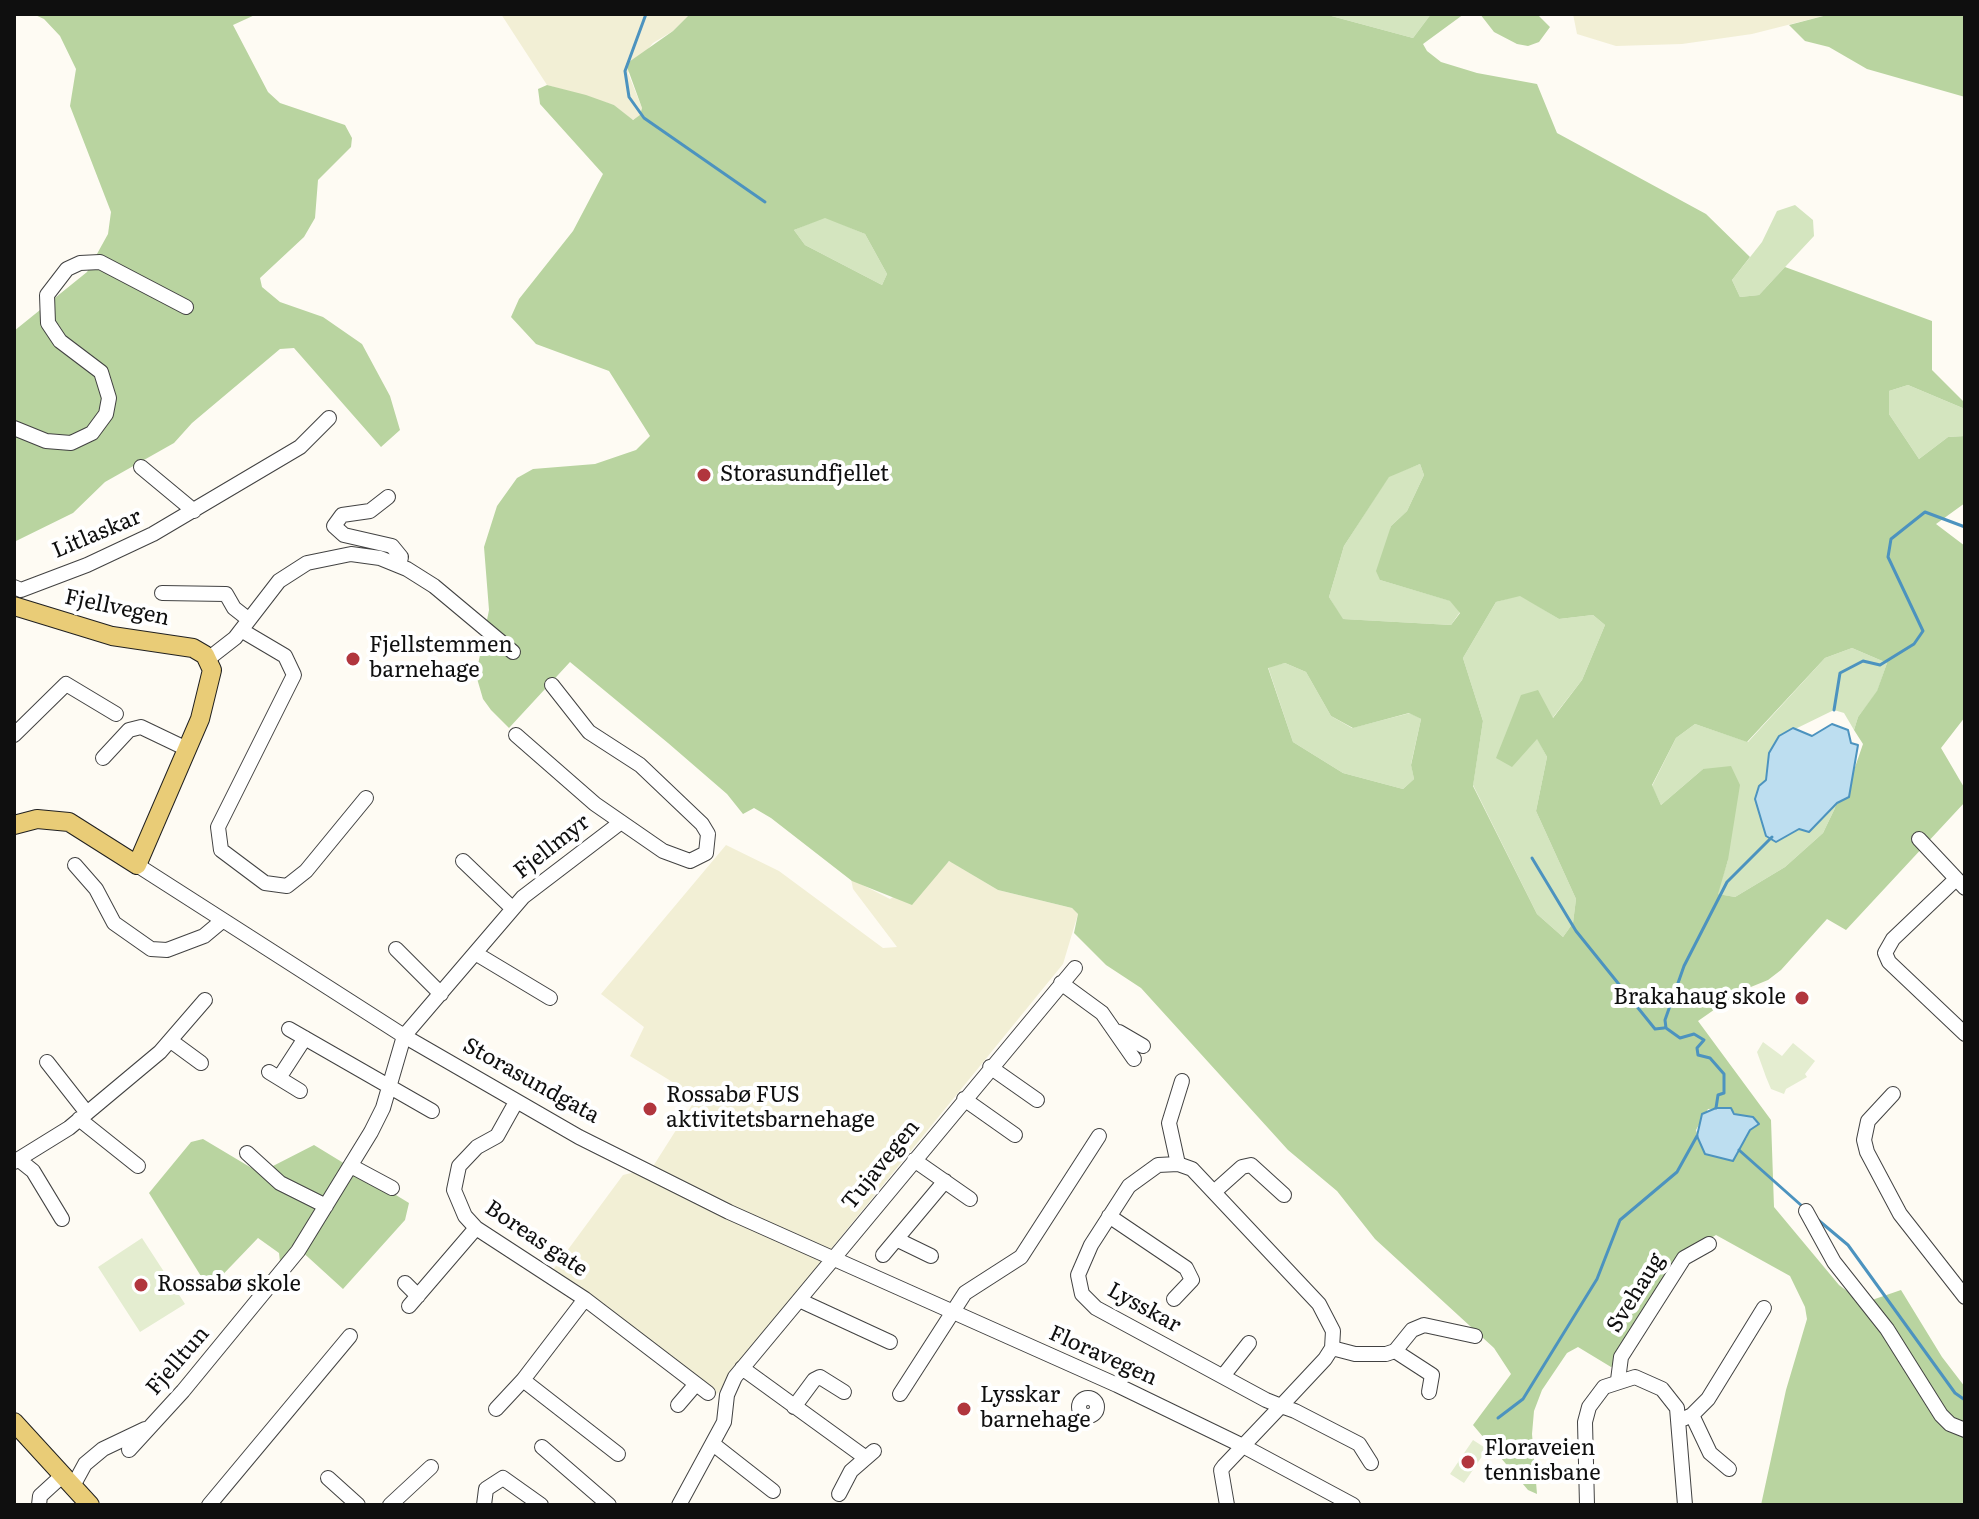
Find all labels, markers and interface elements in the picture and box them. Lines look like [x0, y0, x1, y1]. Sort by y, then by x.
place label: Storasundfjellet [720, 462, 889, 488]
marker: Storasundfjellet [695, 466, 713, 484]
street label: Litlaskar [49, 503, 145, 565]
street label: Fjellvegen [62, 584, 172, 632]
place label: Fjellstemmen barnehage [369, 633, 513, 684]
marker: Fjellstemmen barnehage [344, 650, 362, 668]
street label: Fjellmyr [509, 809, 595, 885]
place label: Brakahaug skole [1613, 985, 1786, 1011]
marker: Brakahaug skole [1793, 989, 1811, 1007]
street label: Storasundgata [458, 1033, 604, 1129]
place label: Rossabø FUS aktivitetsbarnehage [666, 1083, 875, 1134]
marker: Rossabø FUS aktivitetsbarnehage [641, 1100, 659, 1118]
street label: Tujavegen [837, 1114, 925, 1216]
street label: Boreas gate [480, 1195, 592, 1283]
street label: Svehaug [1601, 1249, 1671, 1337]
place label: Rossabø skole [157, 1272, 301, 1298]
marker: Rossabø skole [132, 1276, 150, 1294]
street label: Lysskar [1103, 1277, 1185, 1339]
street label: Floravegen [1045, 1320, 1161, 1392]
street label: Fjelltun [141, 1321, 215, 1401]
place label: Lysskar barnehage [980, 1383, 1091, 1434]
marker: Lysskar barnehage [955, 1400, 973, 1418]
place label: Floraveien tennisbane [1484, 1436, 1601, 1488]
marker: Floraveien tennisbane [1459, 1453, 1477, 1471]

